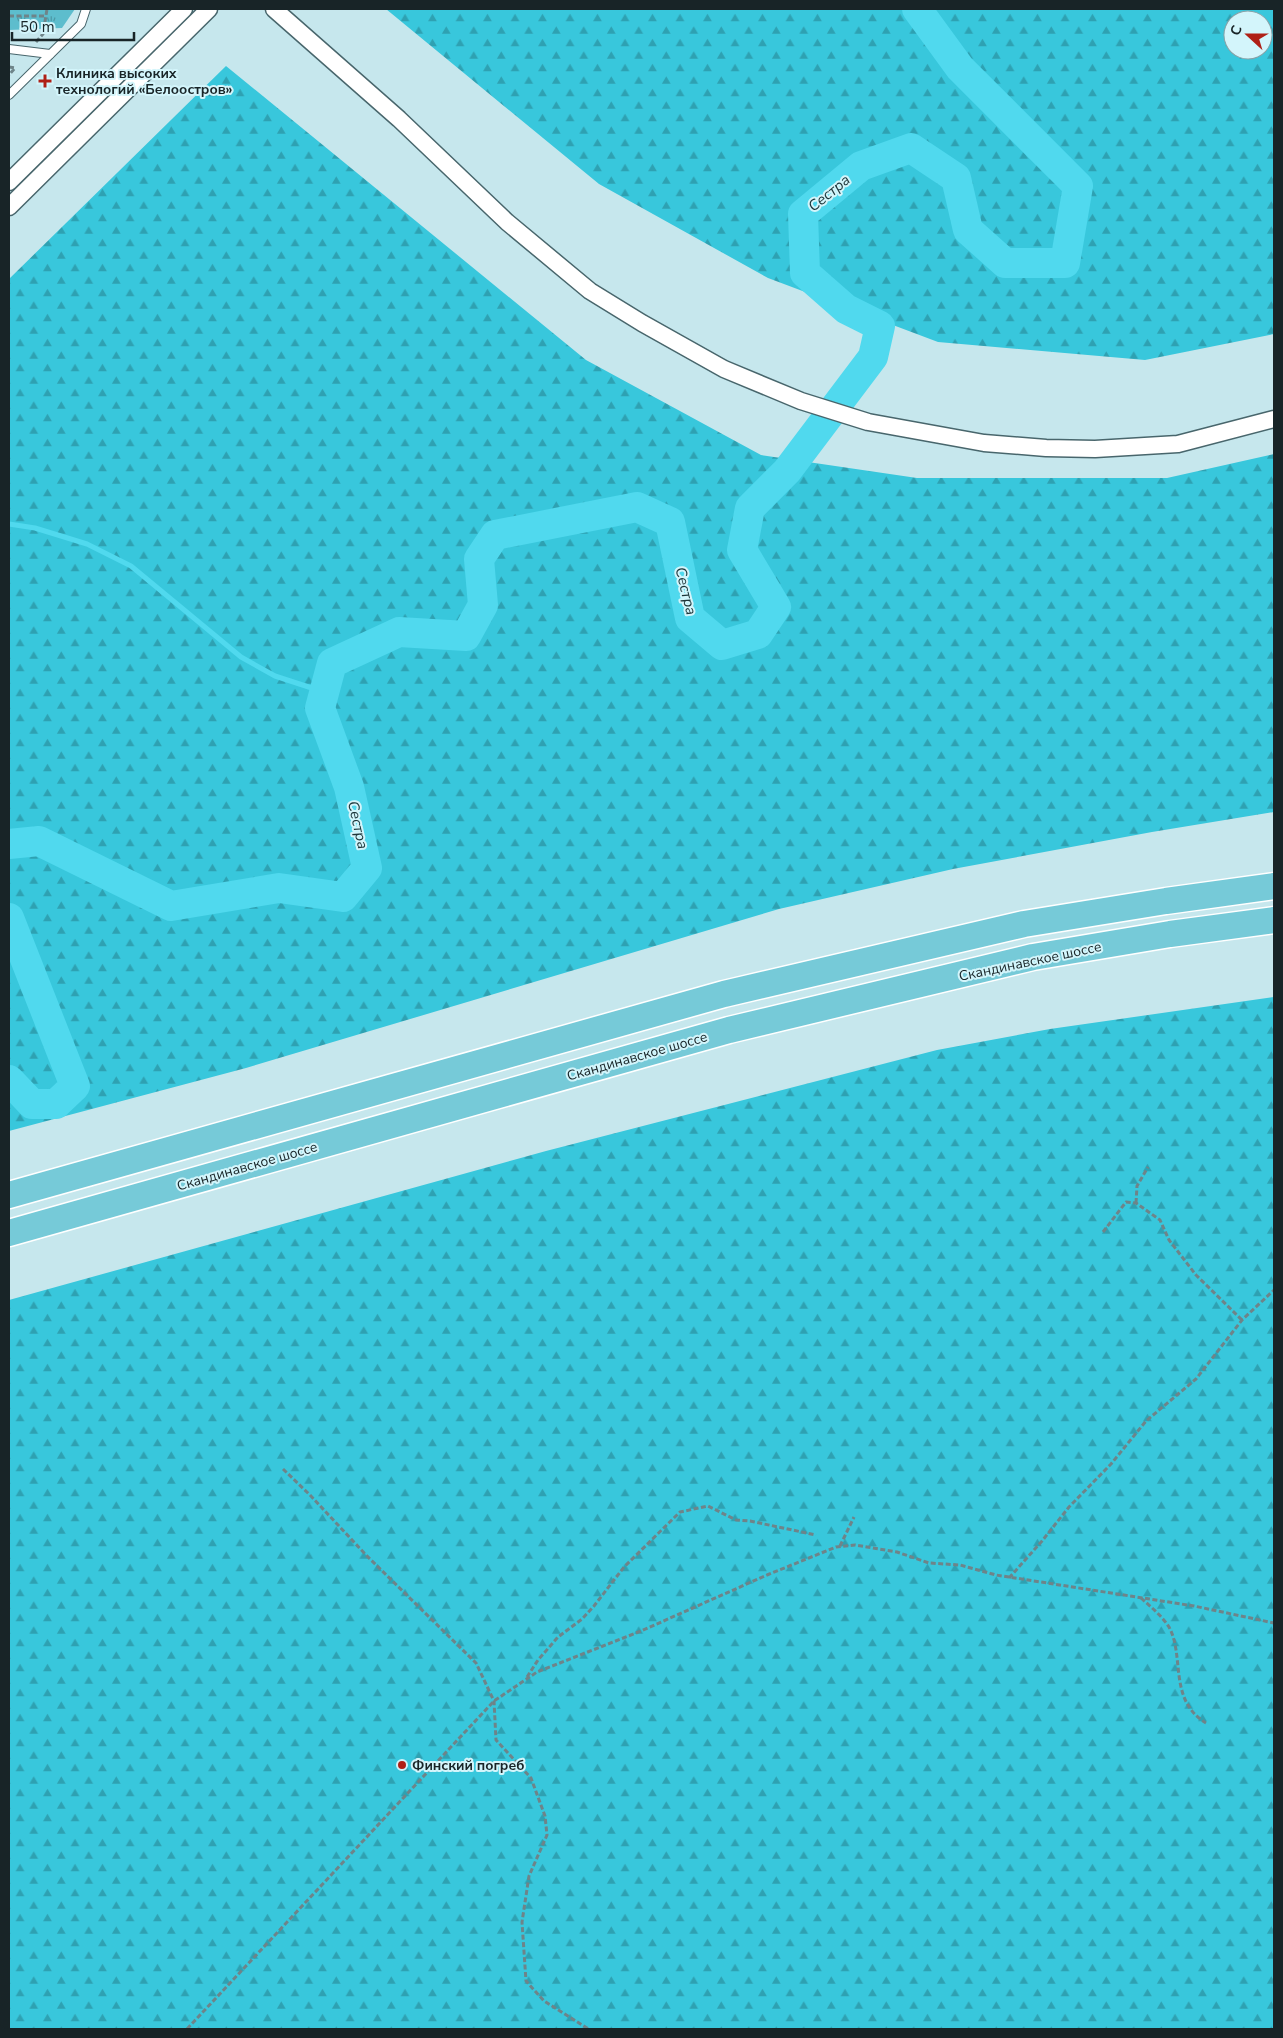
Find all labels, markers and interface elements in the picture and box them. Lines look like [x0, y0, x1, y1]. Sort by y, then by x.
scale bar [12, 10, 135, 42]
north arrow [1223, 10, 1273, 60]
text: 50 m [20, 17, 55, 37]
text: С [1226, 22, 1247, 38]
place label: Клиника высоких технологий «Белоостров» [56, 64, 233, 99]
marker: Клиника высоких технологий «Белоостров» [38, 74, 52, 88]
water label: Сестра [804, 170, 854, 216]
water label: Сестра [670, 565, 702, 617]
water label: Сестра [343, 799, 373, 851]
street label: Скандинавское шоссе [957, 937, 1103, 986]
street label: Скандинавское шоссе [565, 1027, 710, 1086]
street label: Скандинавское шоссе [175, 1137, 320, 1196]
place label: Финский погреб [412, 1756, 524, 1775]
marker: Финский погреб [396, 1759, 408, 1771]

